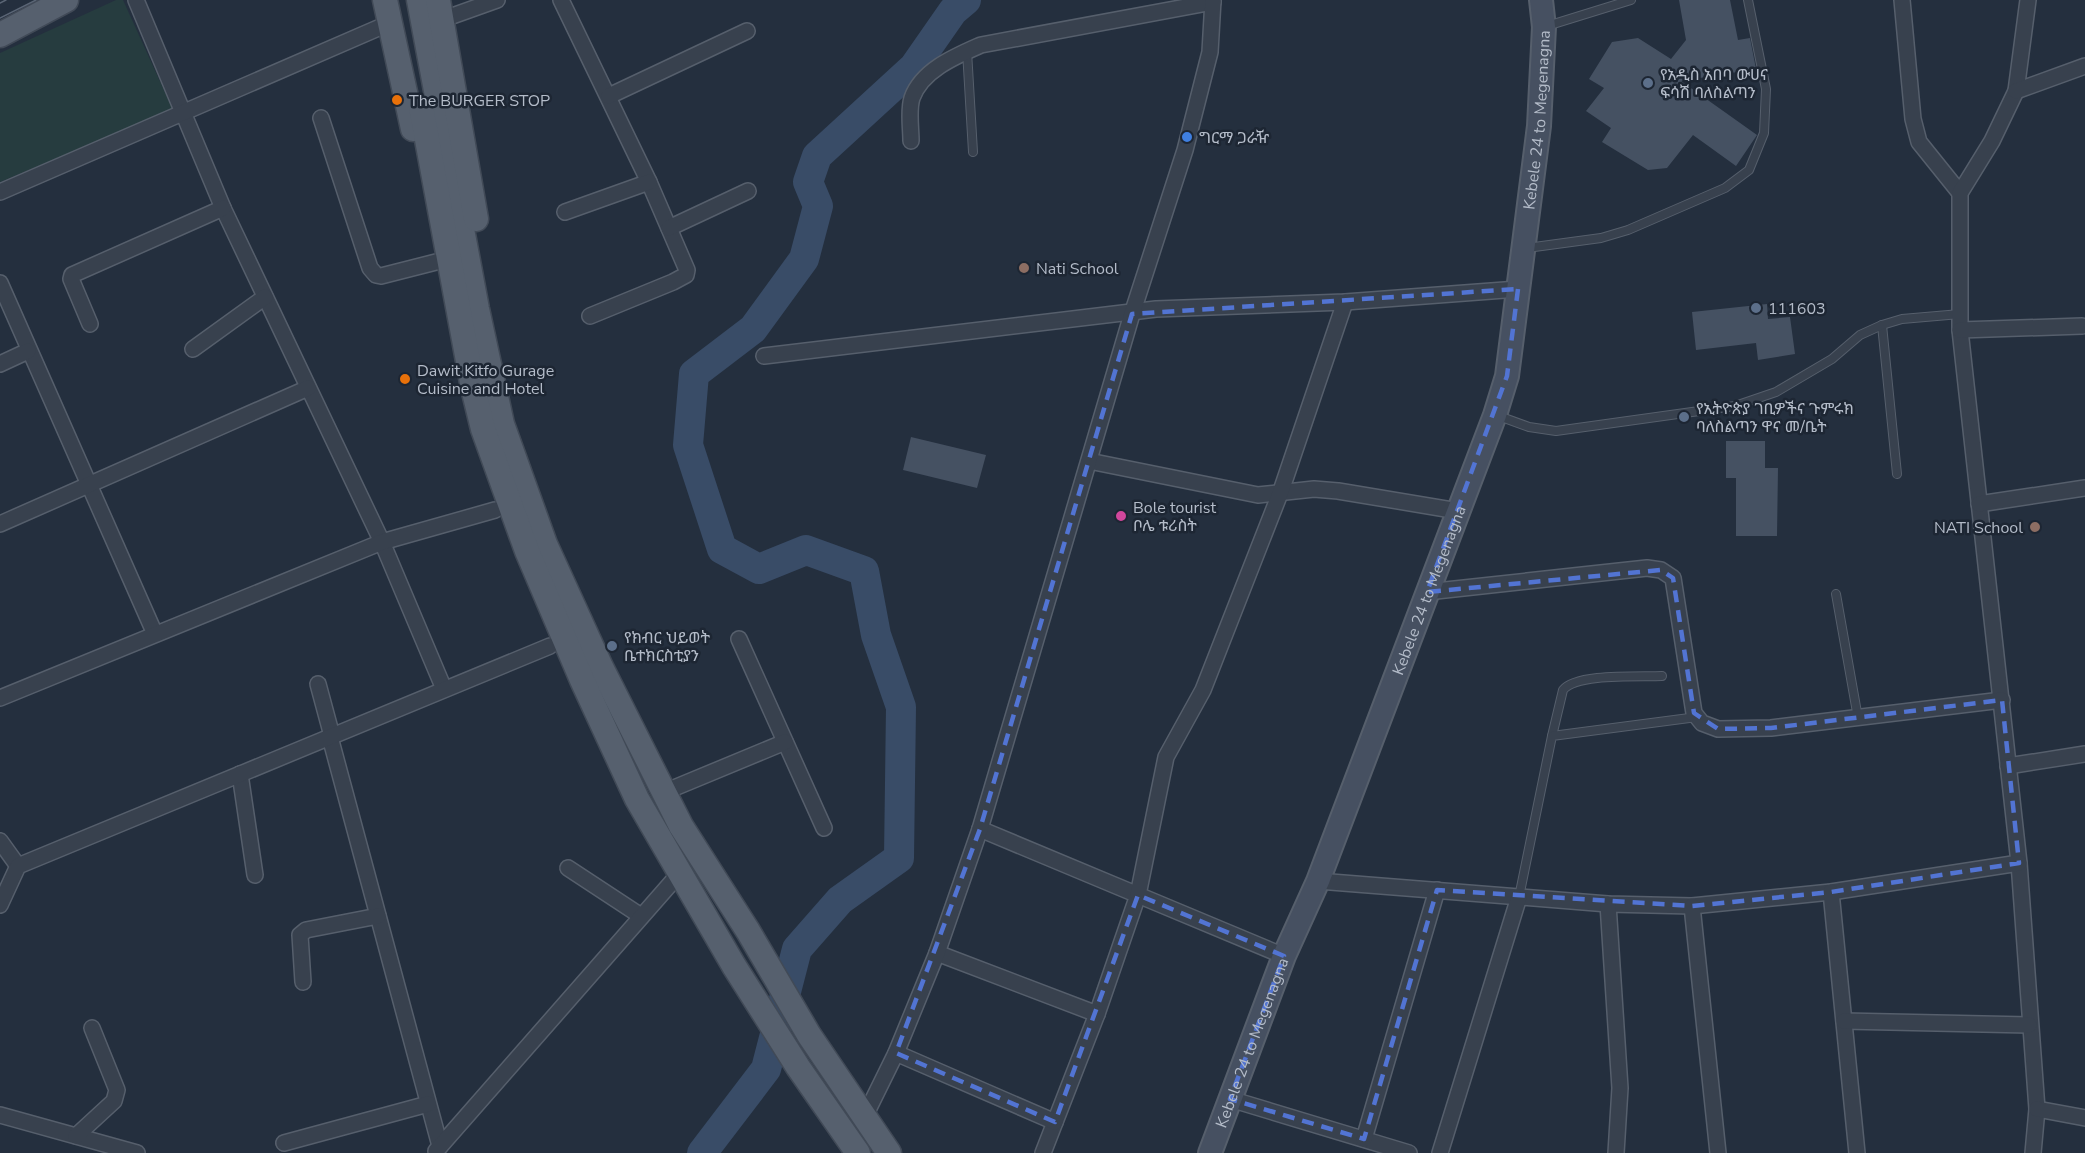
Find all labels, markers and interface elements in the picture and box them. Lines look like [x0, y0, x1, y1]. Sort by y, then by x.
street label: Kebele 24 to Megenagna [1518, 30, 1556, 211]
place label: የአዲስ አበባ ውሀና ፍሳሽ ባለስልጣን [1660, 64, 1768, 104]
marker: የአዲስ አበባ ውሀና ፍሳሽ ባለስልጣን [1641, 76, 1655, 90]
place label: The BURGER STOP [409, 90, 550, 112]
marker: The BURGER STOP [390, 93, 404, 107]
place label: ግርማ ጋራዥ [1199, 127, 1270, 149]
marker: ግርማ ጋራዥ [1180, 130, 1194, 144]
place label: Nati School [1036, 258, 1119, 280]
marker: Nati School [1017, 261, 1031, 275]
place label: 111603 [1768, 298, 1826, 320]
marker: 111603 [1749, 301, 1763, 315]
place label: Dawit Kitfo Gurage Cuisine and Hotel [417, 360, 554, 400]
marker: Dawit Kitfo Gurage Cuisine and Hotel [398, 372, 412, 386]
place label: የኢትዮጵያ ገቢዎችና ጉምሩክ ባለስልጣን ዋና መ/ቤት [1696, 398, 1854, 438]
marker: የኢትዮጵያ ገቢዎችና ጉምሩክ ባለስልጣን ዋና መ/ቤት [1677, 410, 1691, 424]
place label: Bole tourist ቦሌ ቱሪስት [1133, 497, 1216, 537]
street label: Kebele 24 to Megenagna [1387, 502, 1472, 678]
marker: Bole tourist ቦሌ ቱሪስት [1114, 509, 1128, 523]
place label: NATI School [1934, 517, 2023, 539]
marker: NATI School [2028, 520, 2042, 534]
place label: የክብር ህይወት ቤተክርስቲያን [624, 627, 710, 667]
marker: የክብር ህይወት ቤተክርስቲያን [605, 639, 619, 653]
street label: Kebele 24 to Megenagna [1210, 955, 1294, 1131]

